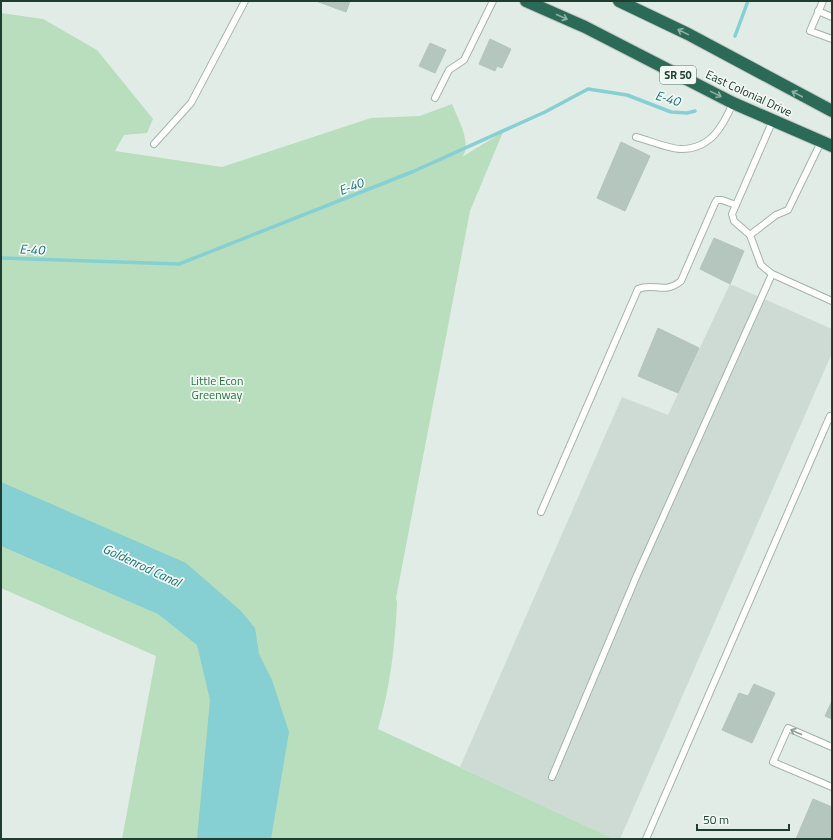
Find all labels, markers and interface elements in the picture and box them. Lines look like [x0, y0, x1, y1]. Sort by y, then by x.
one-way arrow [555, 14, 567, 21]
one-way arrow [677, 28, 689, 35]
street label: East Colonial Drive [703, 65, 795, 121]
road number: SR 50 [660, 66, 696, 84]
water label: E-40 [653, 85, 684, 111]
one-way arrow [791, 89, 803, 97]
one-way arrow [709, 91, 721, 98]
water label: E-40 [336, 172, 367, 200]
water label: E-40 [19, 239, 46, 259]
park label: Little Econ Greenway [191, 371, 243, 404]
water label: Goldenrod Canal [100, 538, 186, 593]
one-way arrow [791, 727, 803, 735]
scale bar [697, 806, 789, 832]
text: 50 m [703, 810, 729, 829]

